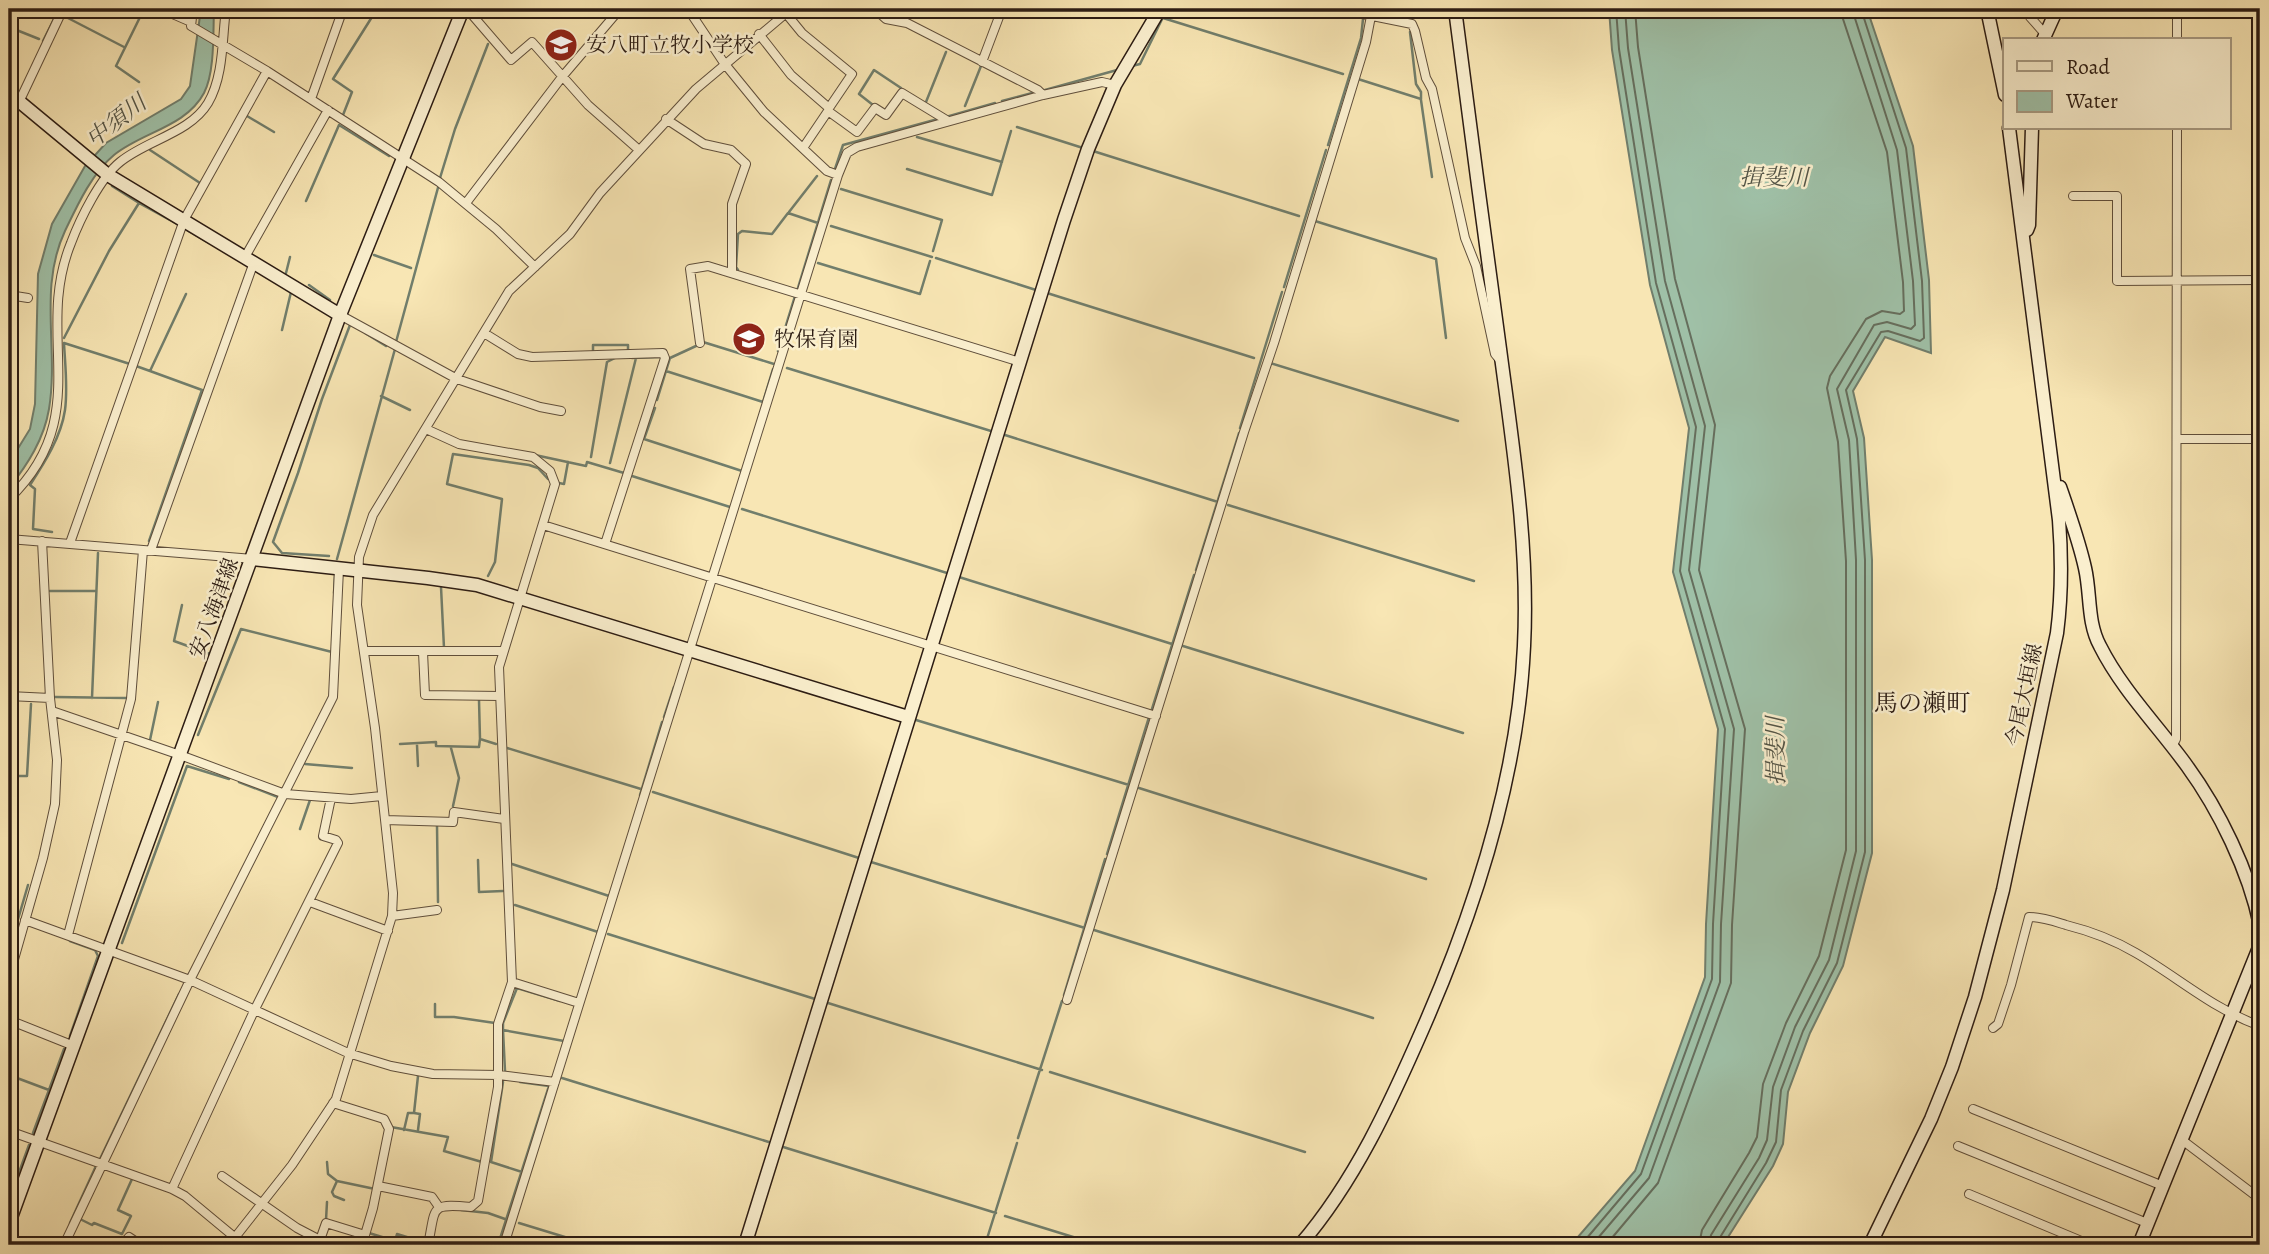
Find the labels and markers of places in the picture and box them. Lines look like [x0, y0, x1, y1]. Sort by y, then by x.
school or university icon: 安八町立牧小学校 [542, 26, 580, 64]
place label: 安八町立牧小学校 [586, 31, 754, 59]
school or university icon: 牧保育園 [730, 320, 768, 358]
place label: 牧保育園 [774, 325, 858, 353]

